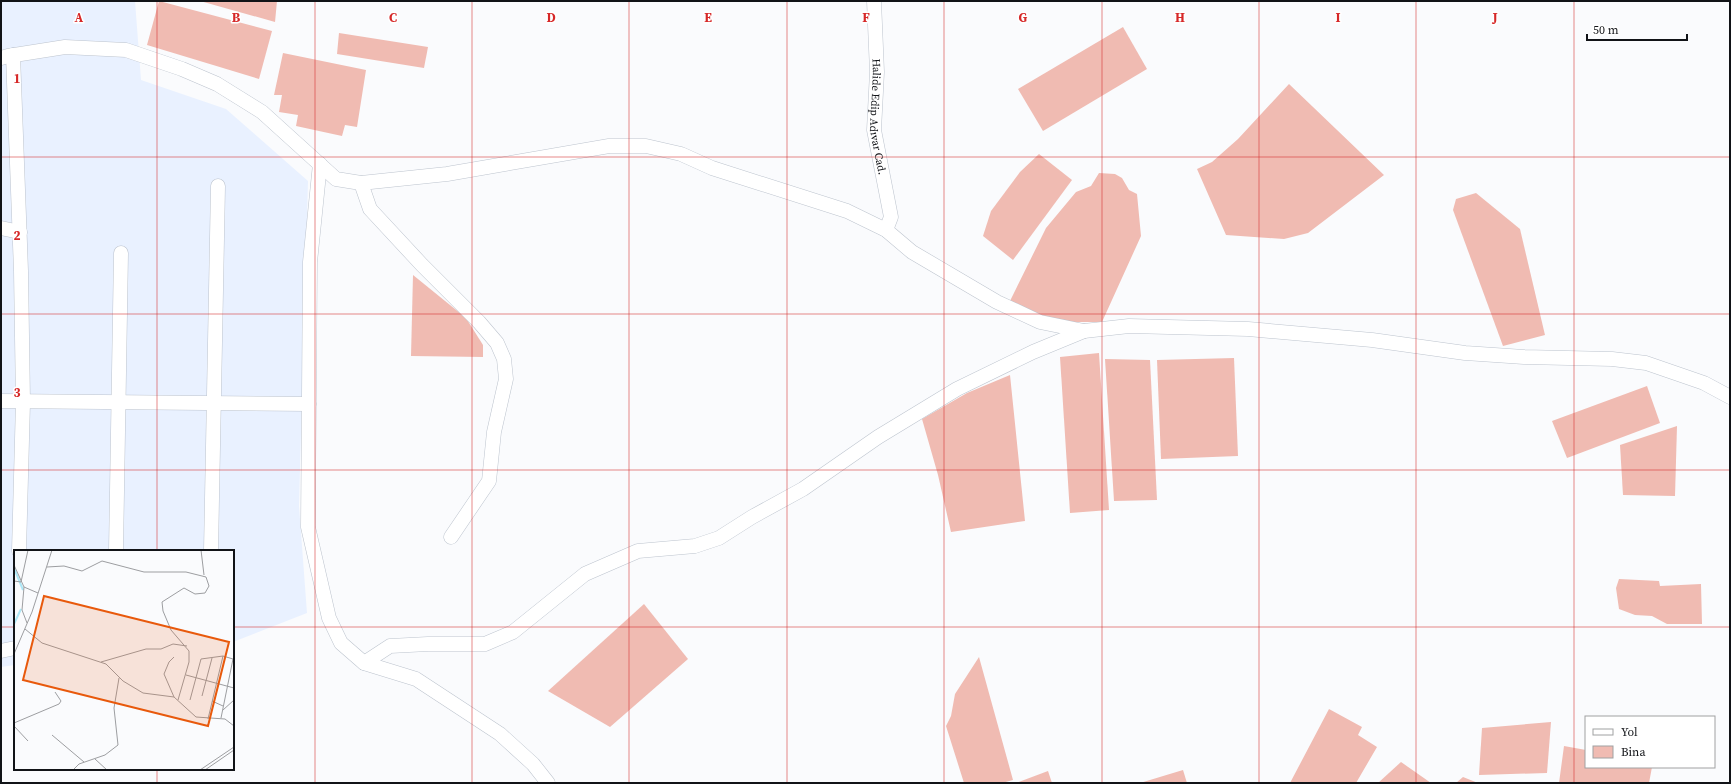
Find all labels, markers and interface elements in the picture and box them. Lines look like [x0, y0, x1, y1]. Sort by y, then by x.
text: A [75, 9, 84, 26]
text: B [232, 9, 241, 26]
text: C [389, 9, 397, 26]
text: D [546, 9, 556, 26]
text: E [704, 9, 712, 26]
text: F [862, 9, 870, 26]
text: G [1019, 9, 1028, 26]
text: H [1175, 9, 1185, 26]
text: I [1335, 9, 1341, 26]
text: J [1491, 9, 1498, 26]
scale bar [1587, 16, 1687, 42]
text: 50 m [1593, 22, 1619, 38]
street label: Halide Edip Adıvar Cad. [866, 58, 890, 176]
text: 1 [13, 70, 21, 87]
text: 2 [13, 227, 21, 244]
text: 3 [13, 384, 21, 401]
inset map [14, 550, 234, 770]
legend [1585, 716, 1715, 768]
text: Yol [1621, 724, 1638, 740]
text: Bina [1621, 744, 1646, 760]

